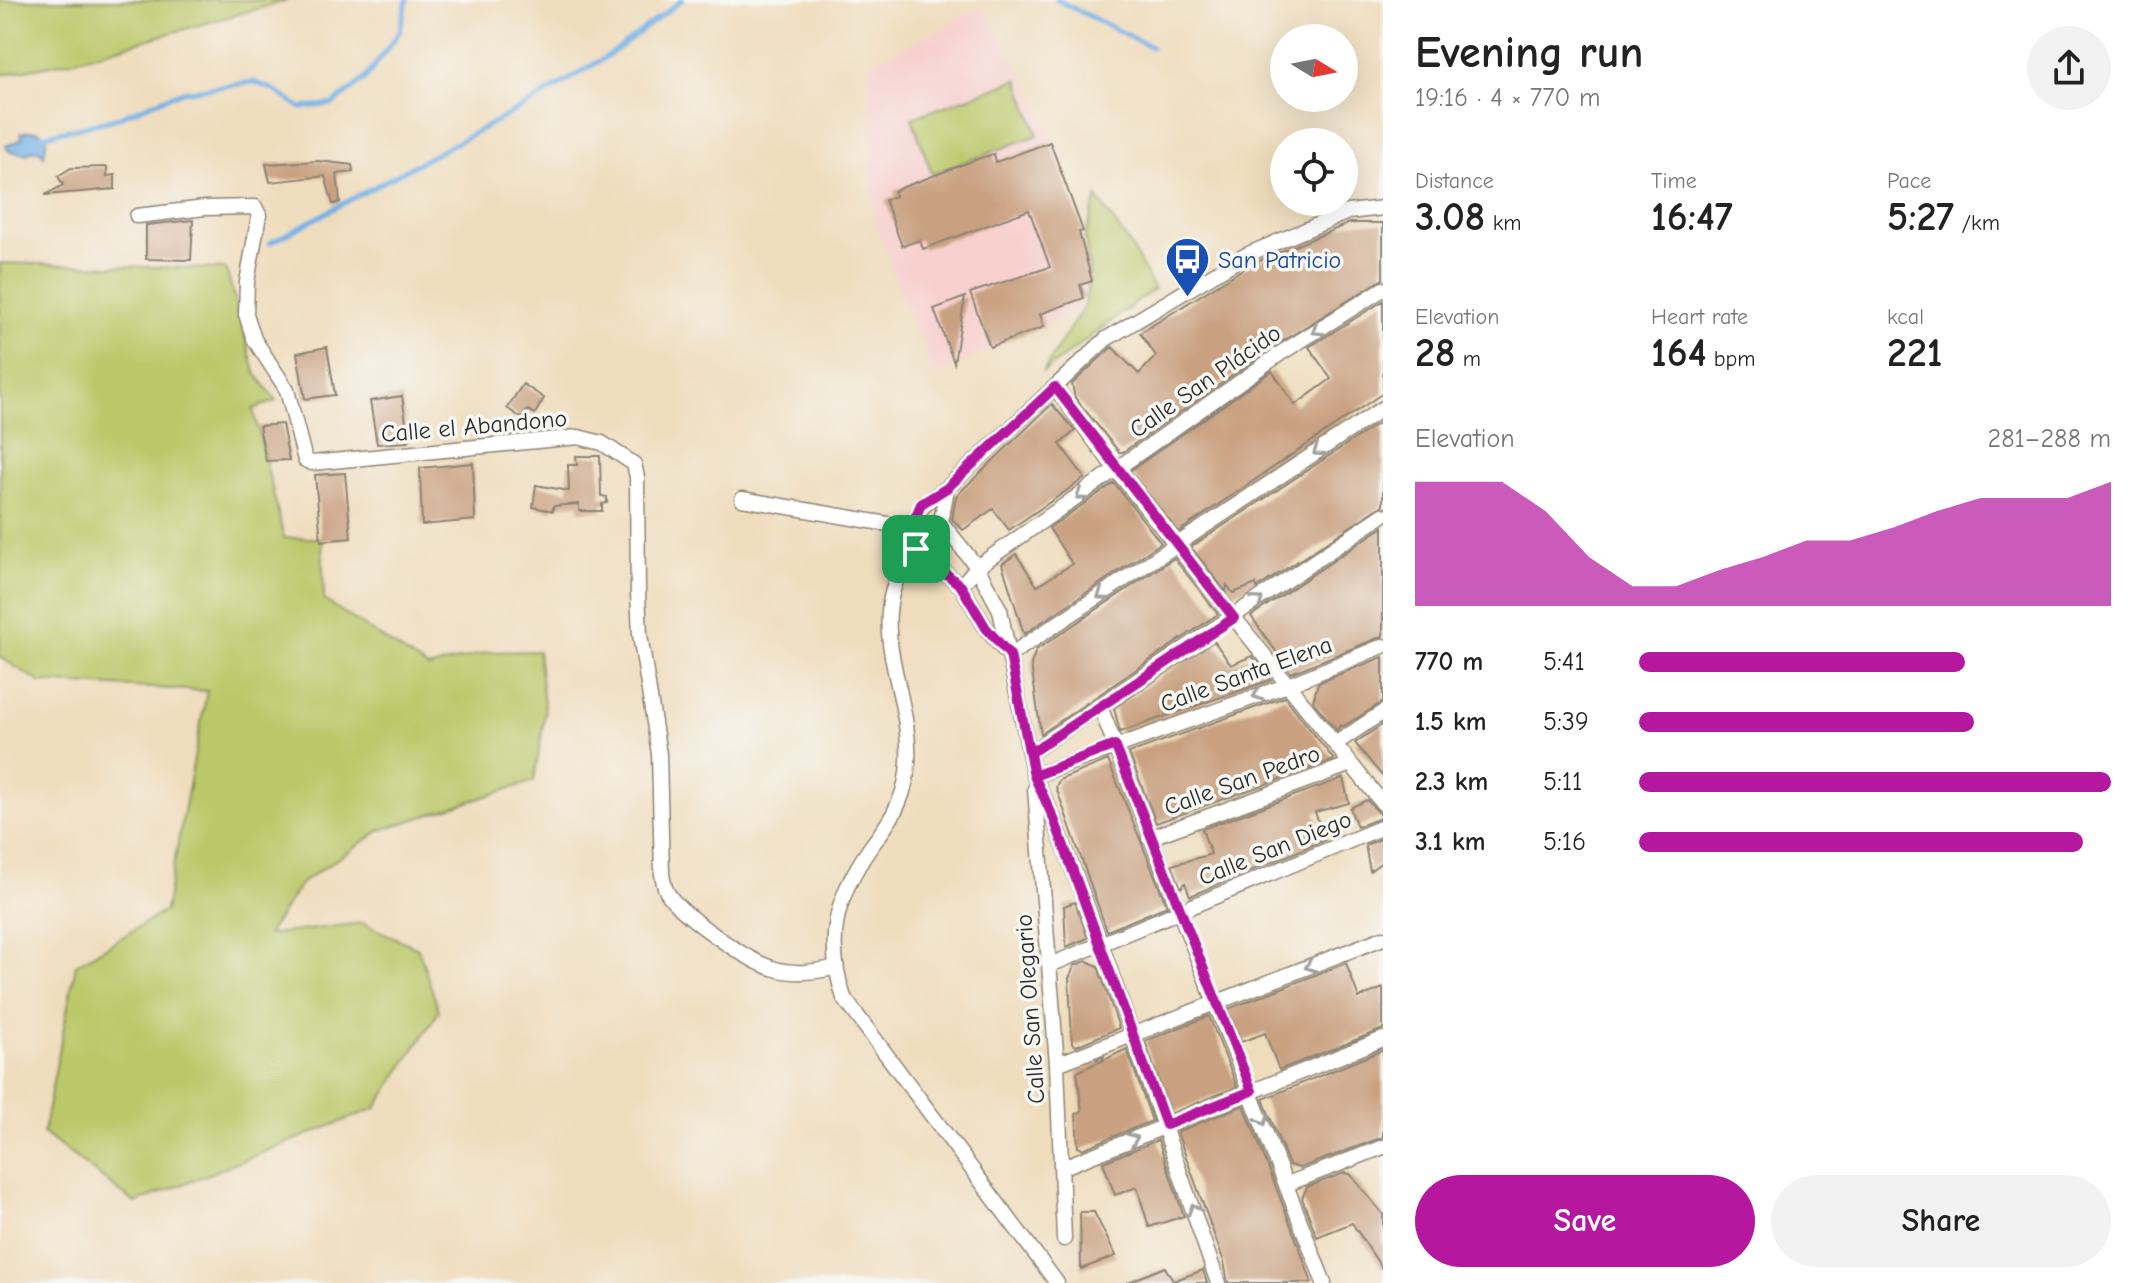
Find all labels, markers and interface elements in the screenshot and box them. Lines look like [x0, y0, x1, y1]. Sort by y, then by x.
north arrow [1270, 24, 1358, 112]
map controls [1270, 24, 1358, 216]
button: share [2027, 26, 2111, 110]
text: Evening run [1415, 27, 1643, 78]
text: 19:16 · 4 × 770 m [1415, 83, 1600, 113]
button: locate [1270, 128, 1358, 216]
text: Distance [1415, 168, 1494, 194]
text: Time [1651, 168, 1697, 194]
text: Pace [1887, 168, 1931, 194]
text: 3.08 [1415, 194, 1485, 240]
text: 16:47 [1651, 194, 1733, 240]
text: 5:27 [1887, 194, 1954, 240]
text: km [1485, 210, 1522, 236]
text: /km [1954, 210, 2000, 236]
bus stop icon: San Patricio [1163, 236, 1211, 299]
place label: San Patricio [1218, 246, 1341, 274]
text: Elevation [1415, 304, 1499, 330]
text: Heart rate [1651, 304, 1748, 330]
text: kcal [1887, 304, 1924, 330]
street label: Calle San Plácido [1124, 318, 1286, 444]
one-way arrow [1311, 321, 1326, 336]
text: 28 [1415, 330, 1455, 376]
text: 164 [1651, 330, 1706, 376]
text: 221 [1887, 330, 1943, 376]
text: m [1455, 346, 1481, 372]
text: bpm [1706, 346, 1755, 372]
street label: Calle el Abandono [380, 404, 568, 448]
text: Elevation [1415, 424, 1515, 454]
text: 281–288 m [1988, 424, 2111, 454]
one-way arrow [1313, 442, 1327, 457]
one-way arrow [1075, 486, 1089, 501]
pin [882, 515, 950, 583]
icon: arrive [894, 527, 938, 571]
one-way arrow [1096, 585, 1110, 600]
one-way arrow [1250, 596, 1264, 611]
street label: Calle Santa Elena [1156, 630, 1336, 718]
text: 770 m [1415, 647, 1483, 677]
text: 5:41 [1543, 647, 1585, 677]
one-way arrow [1252, 686, 1266, 702]
text: 1.5 km [1415, 707, 1486, 737]
text: 5:39 [1543, 707, 1589, 737]
street label: Calle San Pedro [1160, 739, 1324, 821]
text: 2.3 km [1415, 767, 1488, 797]
text: 5:11 [1543, 767, 1582, 797]
street label: Calle San Diego [1194, 805, 1356, 891]
text: 3.1 km [1415, 827, 1485, 857]
text: 5:16 [1543, 827, 1586, 857]
street label: Calle San Olegario [1009, 913, 1051, 1105]
one-way arrow [1304, 957, 1318, 973]
one-way arrow [1253, 1112, 1270, 1126]
one-way arrow [1125, 1132, 1139, 1149]
button: Save [1415, 1175, 1755, 1267]
button: Share [1771, 1175, 2111, 1267]
one-way arrow [1187, 1203, 1203, 1217]

